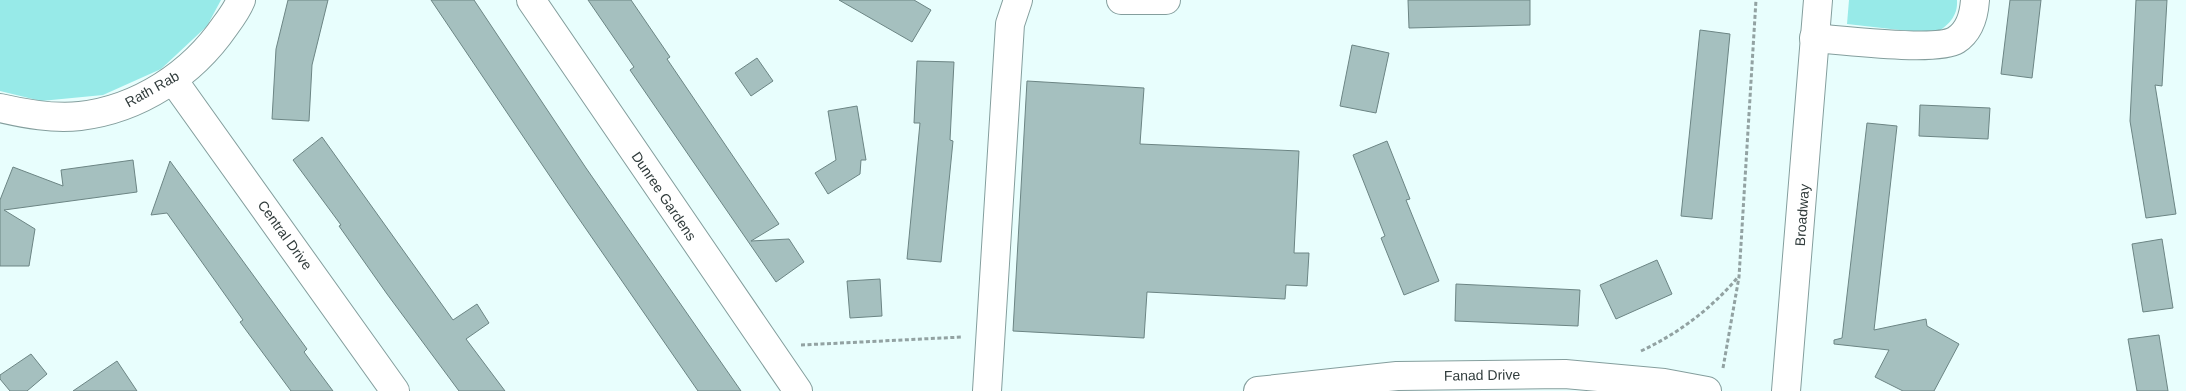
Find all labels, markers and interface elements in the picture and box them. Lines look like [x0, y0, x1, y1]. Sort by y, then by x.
street label: Rath Rab [122, 68, 182, 110]
street label: Dunree Gardens [628, 149, 700, 243]
street label: Broadway [1792, 183, 1812, 247]
street label: Central Drive [255, 197, 316, 273]
street label: Fanad Drive [1444, 366, 1520, 384]

